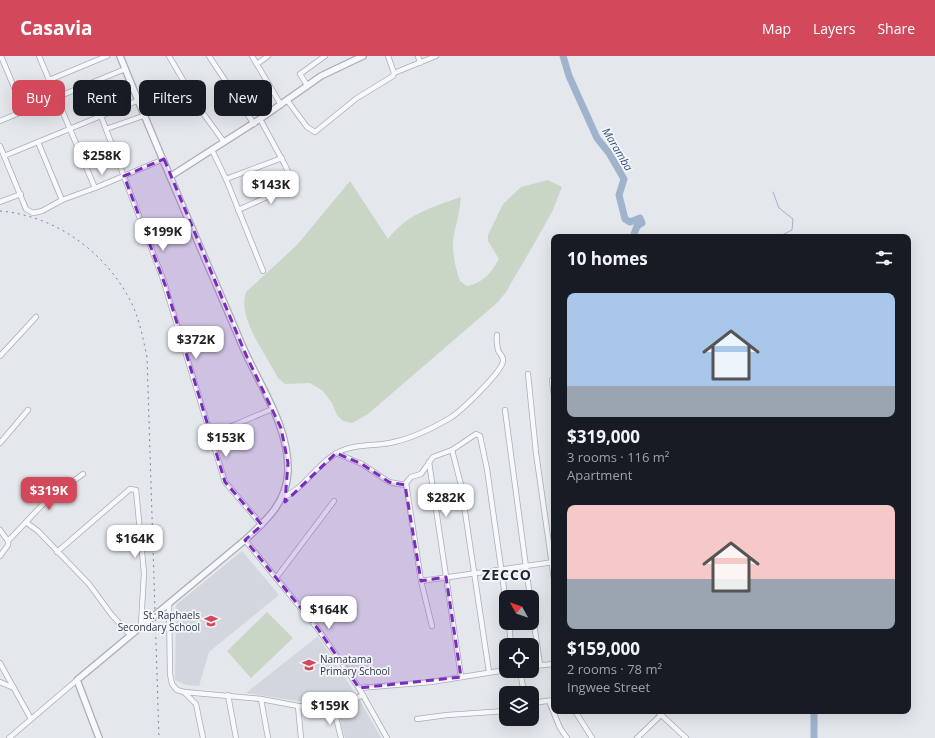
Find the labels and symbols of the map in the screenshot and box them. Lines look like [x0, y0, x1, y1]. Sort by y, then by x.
water label: Maramba [599, 124, 637, 174]
pin: $258K [74, 142, 130, 176]
pin: $143K [243, 171, 299, 205]
pin: $199K [135, 218, 191, 252]
pin: $372K [168, 326, 224, 360]
pin: $153K [198, 424, 254, 458]
pin: $319K [21, 477, 77, 511]
pin: $282K [418, 484, 474, 518]
pin: $164K [107, 525, 163, 559]
district label: ZECCO [482, 565, 532, 584]
north arrow [499, 590, 539, 630]
pin: $164K [301, 596, 357, 630]
place label: St. Raphaels Secondary School [118, 608, 200, 634]
school or university icon: St. Raphaels Secondary School [203, 613, 219, 629]
place label: Namatama Primary School [320, 652, 390, 678]
school or university icon: Namatama Primary School [301, 657, 317, 673]
pin: $159K [302, 692, 358, 726]

